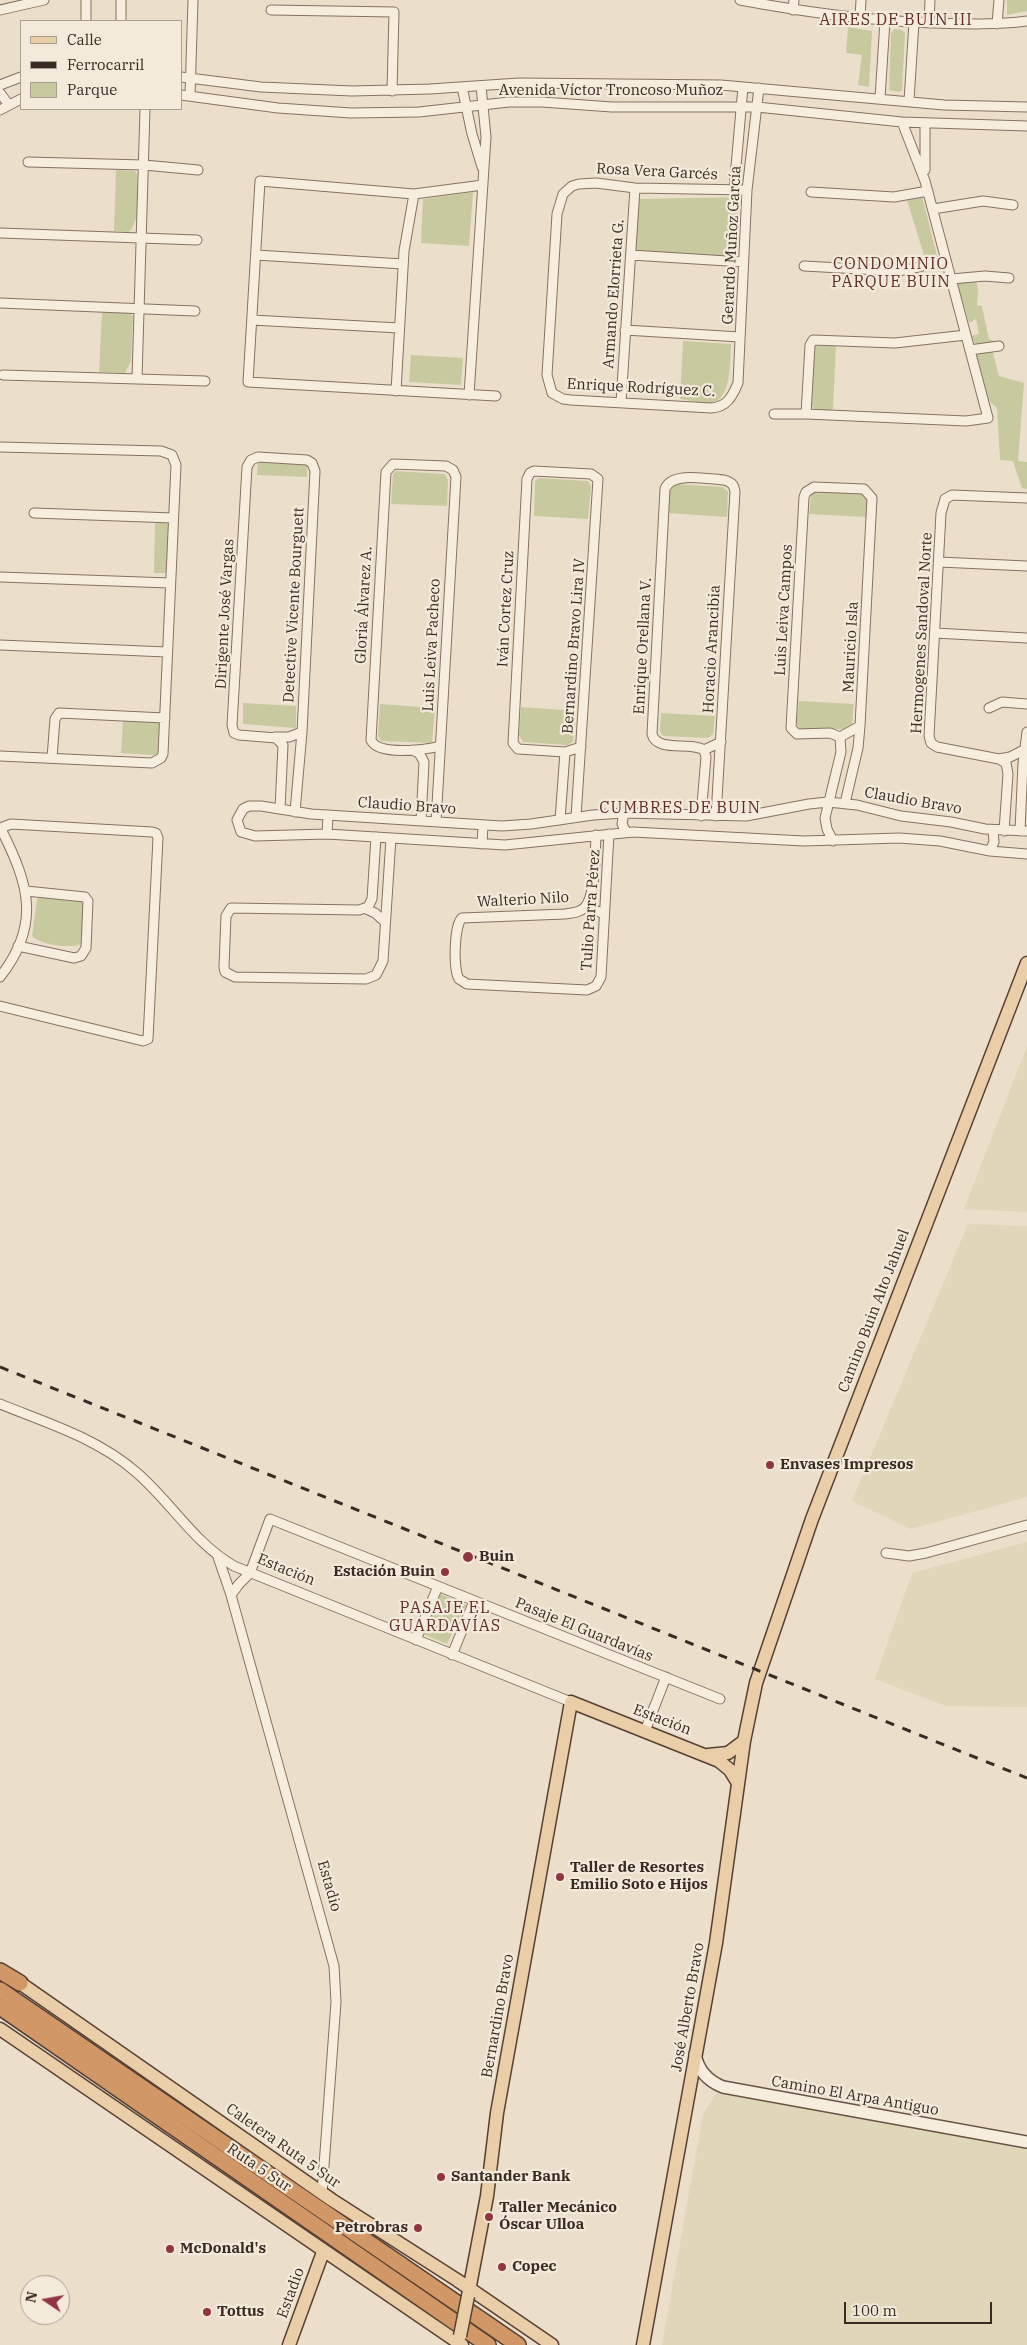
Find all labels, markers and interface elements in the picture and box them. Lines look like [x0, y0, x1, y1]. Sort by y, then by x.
district label: AIRES DE BUIN III [817, 10, 975, 30]
legend [20, 20, 182, 110]
text: Calle [67, 30, 102, 49]
text: Ferrocarril [67, 55, 144, 74]
text: Parque [67, 80, 117, 99]
street label: Avenida Víctor Troncoso Muñoz [499, 82, 723, 100]
street label: Rosa Vera Garcés [596, 160, 718, 184]
street label: Gerardo Muñoz García [719, 165, 745, 325]
street label: Armando Elorrieta G. [600, 219, 628, 369]
district label: CONDOMINIO PARQUE BUIN [830, 254, 952, 292]
street label: Enrique Rodríguez C. [566, 375, 716, 401]
street label: Detective Vicente Bourguett [280, 507, 308, 703]
street label: Hermogenes Sandoval Norte [908, 532, 936, 734]
street label: Dirigente José Vargas [212, 538, 238, 690]
street label: Luis Leiva Campos [772, 544, 796, 676]
street label: Gloria Álvarez A. [352, 546, 376, 664]
street label: Iván Cortez Cruz [494, 550, 518, 668]
street label: Bernardino Bravo Lira IV [559, 558, 589, 734]
street label: Enrique Orellana V. [630, 577, 656, 715]
street label: Luis Leiva Pacheco [420, 578, 444, 712]
street label: Horacio Arancibia [700, 584, 724, 714]
street label: Mauricio Isla [840, 601, 862, 693]
street label: Claudio Bravo [863, 784, 963, 818]
street label: Claudio Bravo [357, 794, 457, 818]
district label: CUMBRES DE BUIN [597, 798, 763, 818]
street label: Tulio Parra Pérez [578, 849, 604, 971]
street label: Walterio Nilo [476, 889, 570, 911]
street label: Camino Buin Alto Jahuel [835, 1227, 913, 1395]
place label: Envases Impresos [780, 1456, 913, 1474]
marker: Envases Impresos [764, 1459, 776, 1471]
place label: Buin [479, 1548, 514, 1566]
street label: Estación [254, 1550, 318, 1590]
marker: Buin [461, 1550, 475, 1564]
place label: Estación Buin [333, 1563, 435, 1581]
marker: Estación Buin [439, 1566, 451, 1578]
street label: Pasaje El Guardavías [513, 1594, 655, 1666]
district label: PASAJE EL GUARDAVÍAS [388, 1598, 502, 1636]
street label: Estación [630, 1701, 694, 1739]
street label: Estadio [313, 1858, 345, 1914]
place label: Taller de Resortes Emilio Soto e Hijos [570, 1859, 708, 1894]
marker: Taller de Resortes Emilio Soto e Hijos [554, 1871, 566, 1883]
street label: José Alberto Bravo [668, 1941, 708, 2073]
street label: Bernardino Bravo [478, 1953, 518, 2079]
street label: Camino El Arpa Antiguo [770, 2072, 940, 2120]
street label: Caletera Ruta 5 Sur [222, 2100, 344, 2192]
street label: Ruta 5 Sur [224, 2140, 294, 2196]
place label: Santander Bank [451, 2168, 570, 2186]
marker: Santander Bank [435, 2171, 447, 2183]
place label: Taller Mecánico Óscar Ulloa [499, 2199, 617, 2234]
marker: Taller Mecánico Óscar Ulloa [483, 2211, 495, 2223]
place label: Petrobras [335, 2219, 408, 2237]
marker: Petrobras [412, 2222, 424, 2234]
place label: McDonald's [180, 2240, 266, 2258]
marker: McDonald's [164, 2243, 176, 2255]
place label: Copec [512, 2258, 557, 2276]
marker: Copec [496, 2261, 508, 2273]
street label: Estadio [274, 2265, 308, 2321]
north arrow [20, 2275, 70, 2325]
text: N [21, 2290, 41, 2304]
scale bar [847, 2292, 994, 2324]
text: 100 m [852, 2301, 897, 2320]
place label: Tottus [217, 2303, 264, 2321]
marker: Tottus [201, 2306, 213, 2318]

